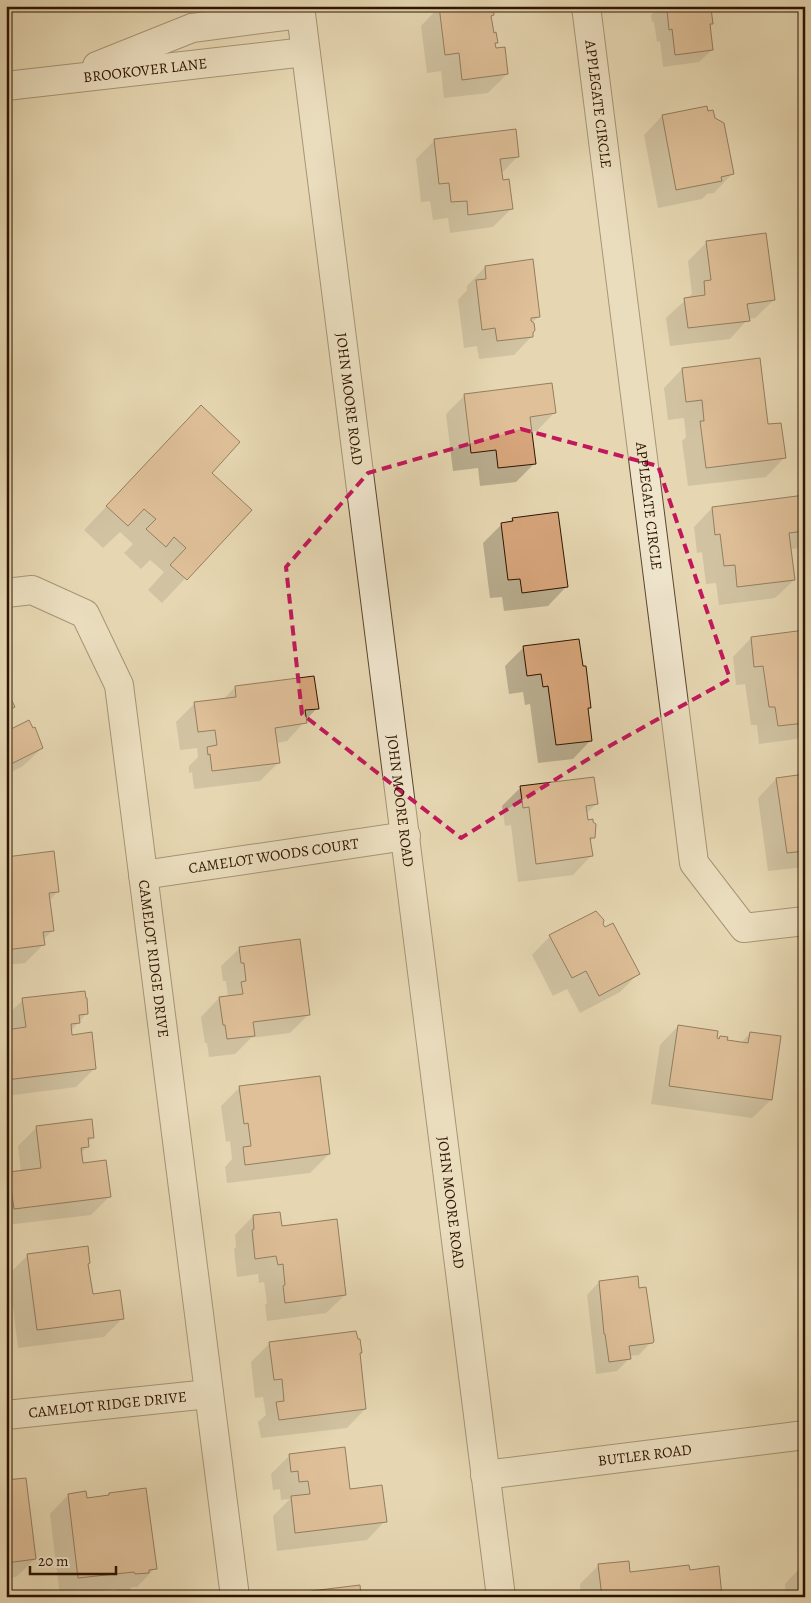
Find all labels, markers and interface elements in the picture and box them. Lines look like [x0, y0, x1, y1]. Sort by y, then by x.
street label: APPLEGATE CIRCLE [580, 38, 616, 169]
street label: BROOKOVER LANE [82, 53, 208, 87]
street label: JOHN MOORE ROAD [331, 331, 368, 466]
street label: APPLEGATE CIRCLE [631, 440, 667, 571]
street label: JOHN MOORE ROAD [382, 733, 419, 868]
street label: CAMELOT WOODS COURT [187, 833, 361, 878]
street label: CAMELOT RIDGE DRIVE [134, 879, 174, 1039]
street label: JOHN MOORE ROAD [433, 1135, 469, 1270]
street label: CAMELOT RIDGE DRIVE [27, 1386, 188, 1423]
street label: BUTLER ROAD [597, 1439, 693, 1471]
scale bar [30, 1543, 116, 1575]
text: 20 m [38, 1551, 69, 1571]

